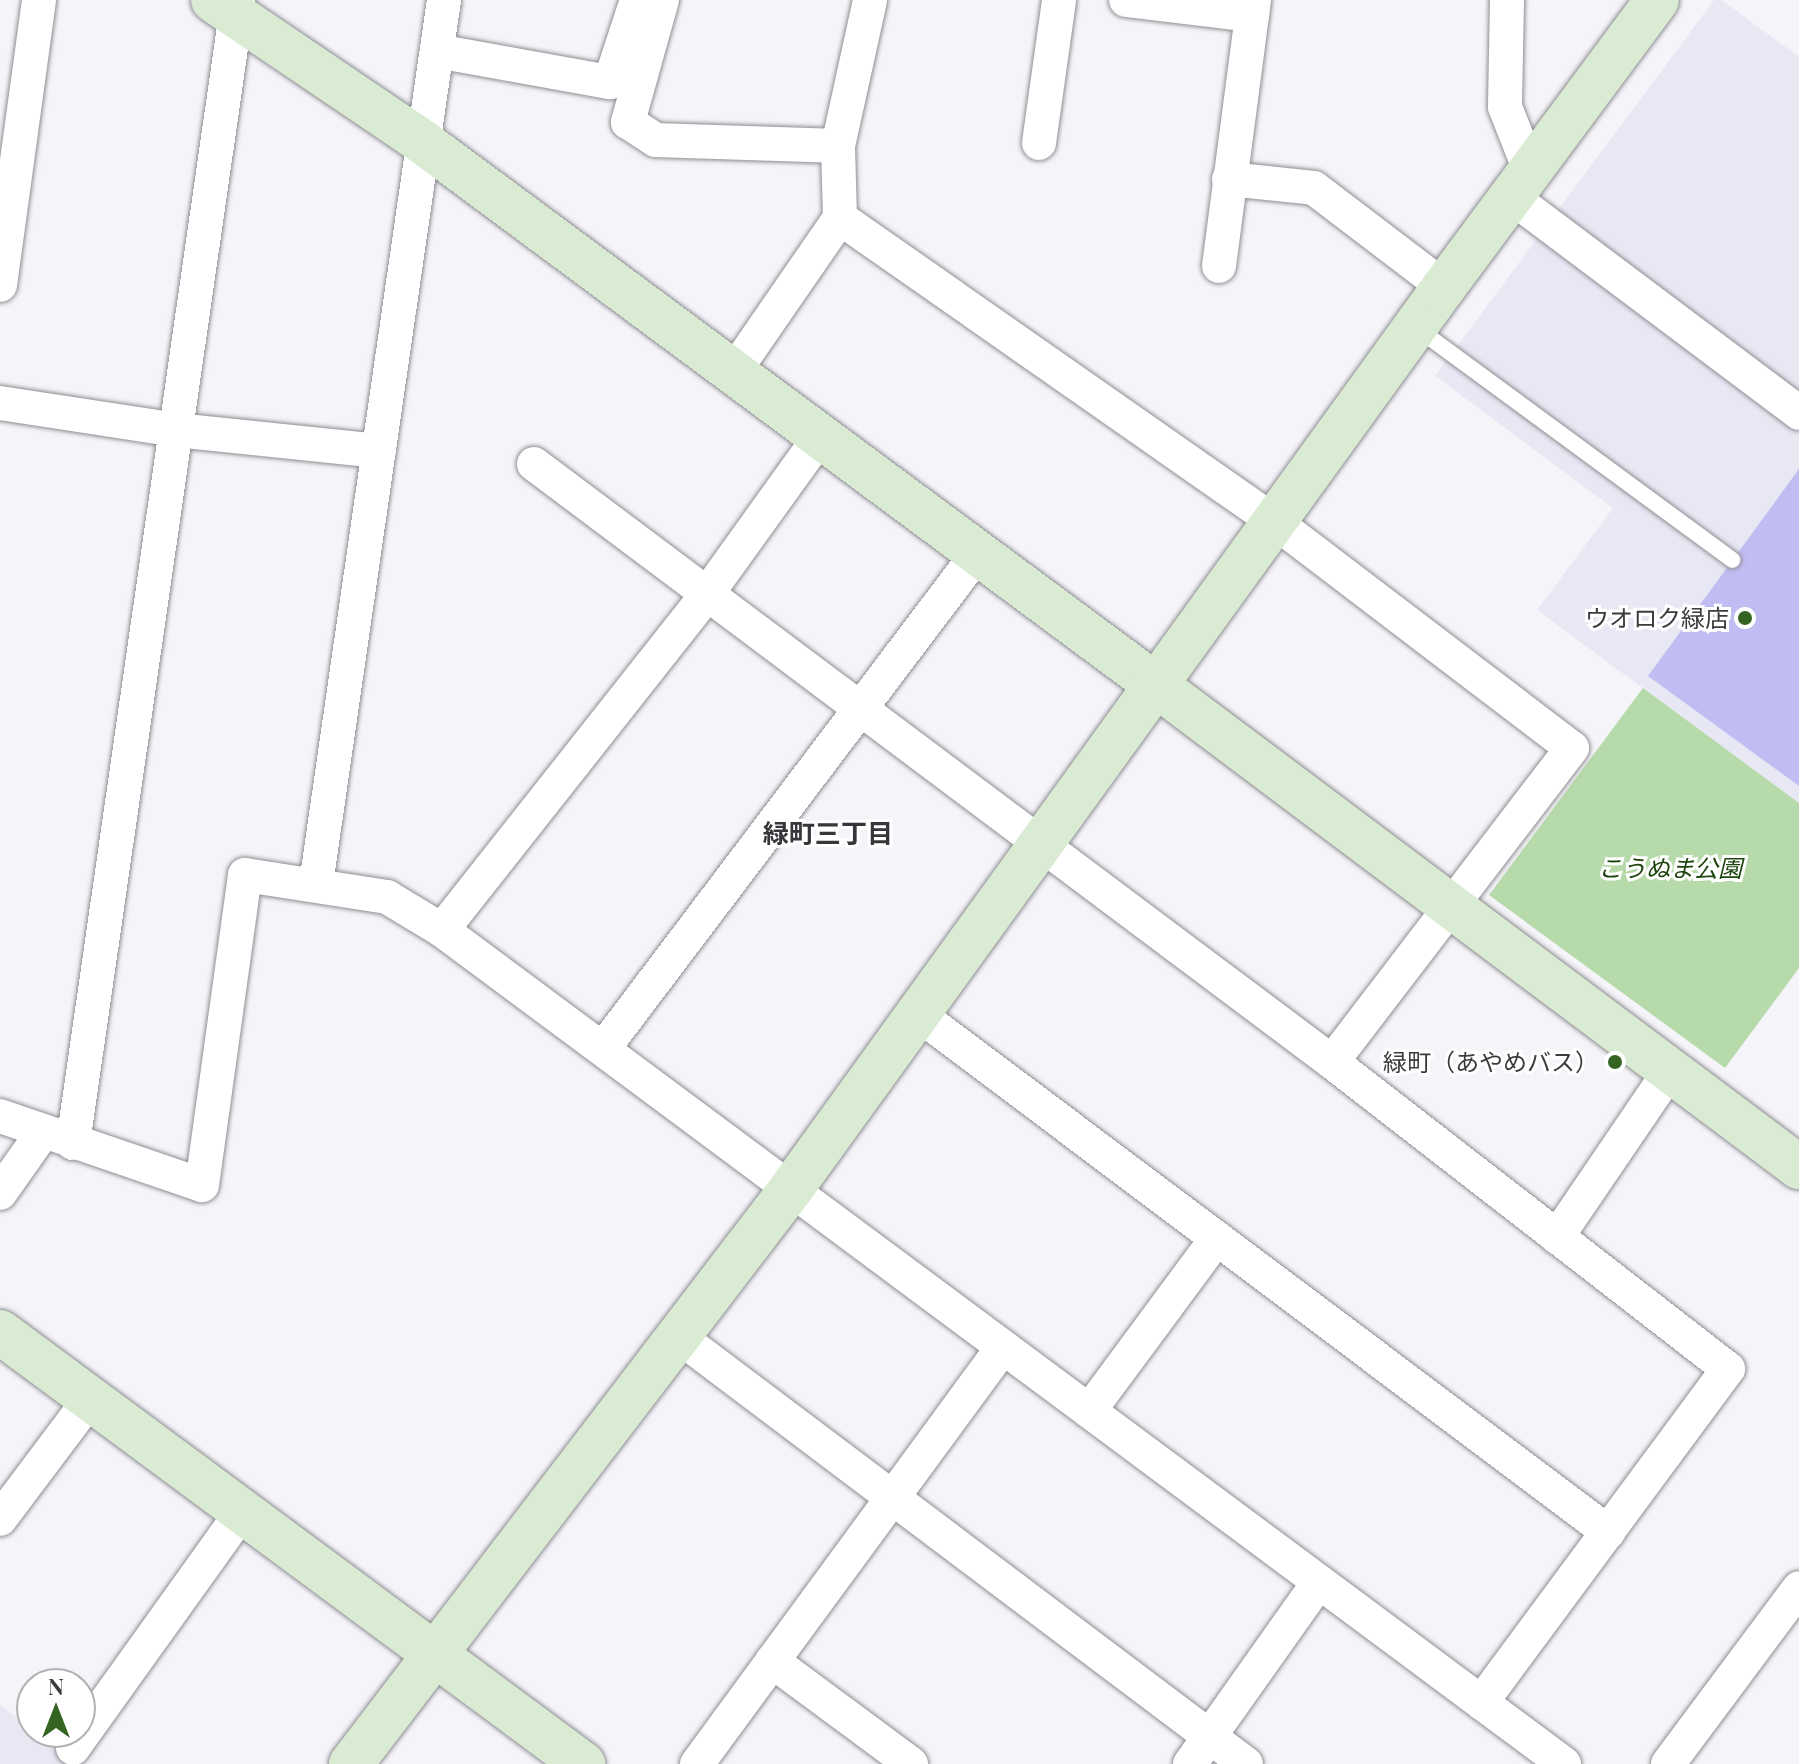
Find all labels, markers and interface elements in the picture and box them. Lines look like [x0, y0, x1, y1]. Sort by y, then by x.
place label: ウオロク緑店 [1585, 604, 1729, 632]
marker: ウオロク緑店 [1736, 609, 1754, 627]
district label: 緑町三丁目 [763, 817, 893, 849]
park label: こうぬま公園 [1598, 854, 1742, 882]
place label: 緑町（あやめバス） [1383, 1048, 1599, 1076]
marker: 緑町（あやめバス） [1606, 1053, 1624, 1071]
north arrow [16, 1668, 96, 1748]
text: N [48, 1671, 64, 1701]

